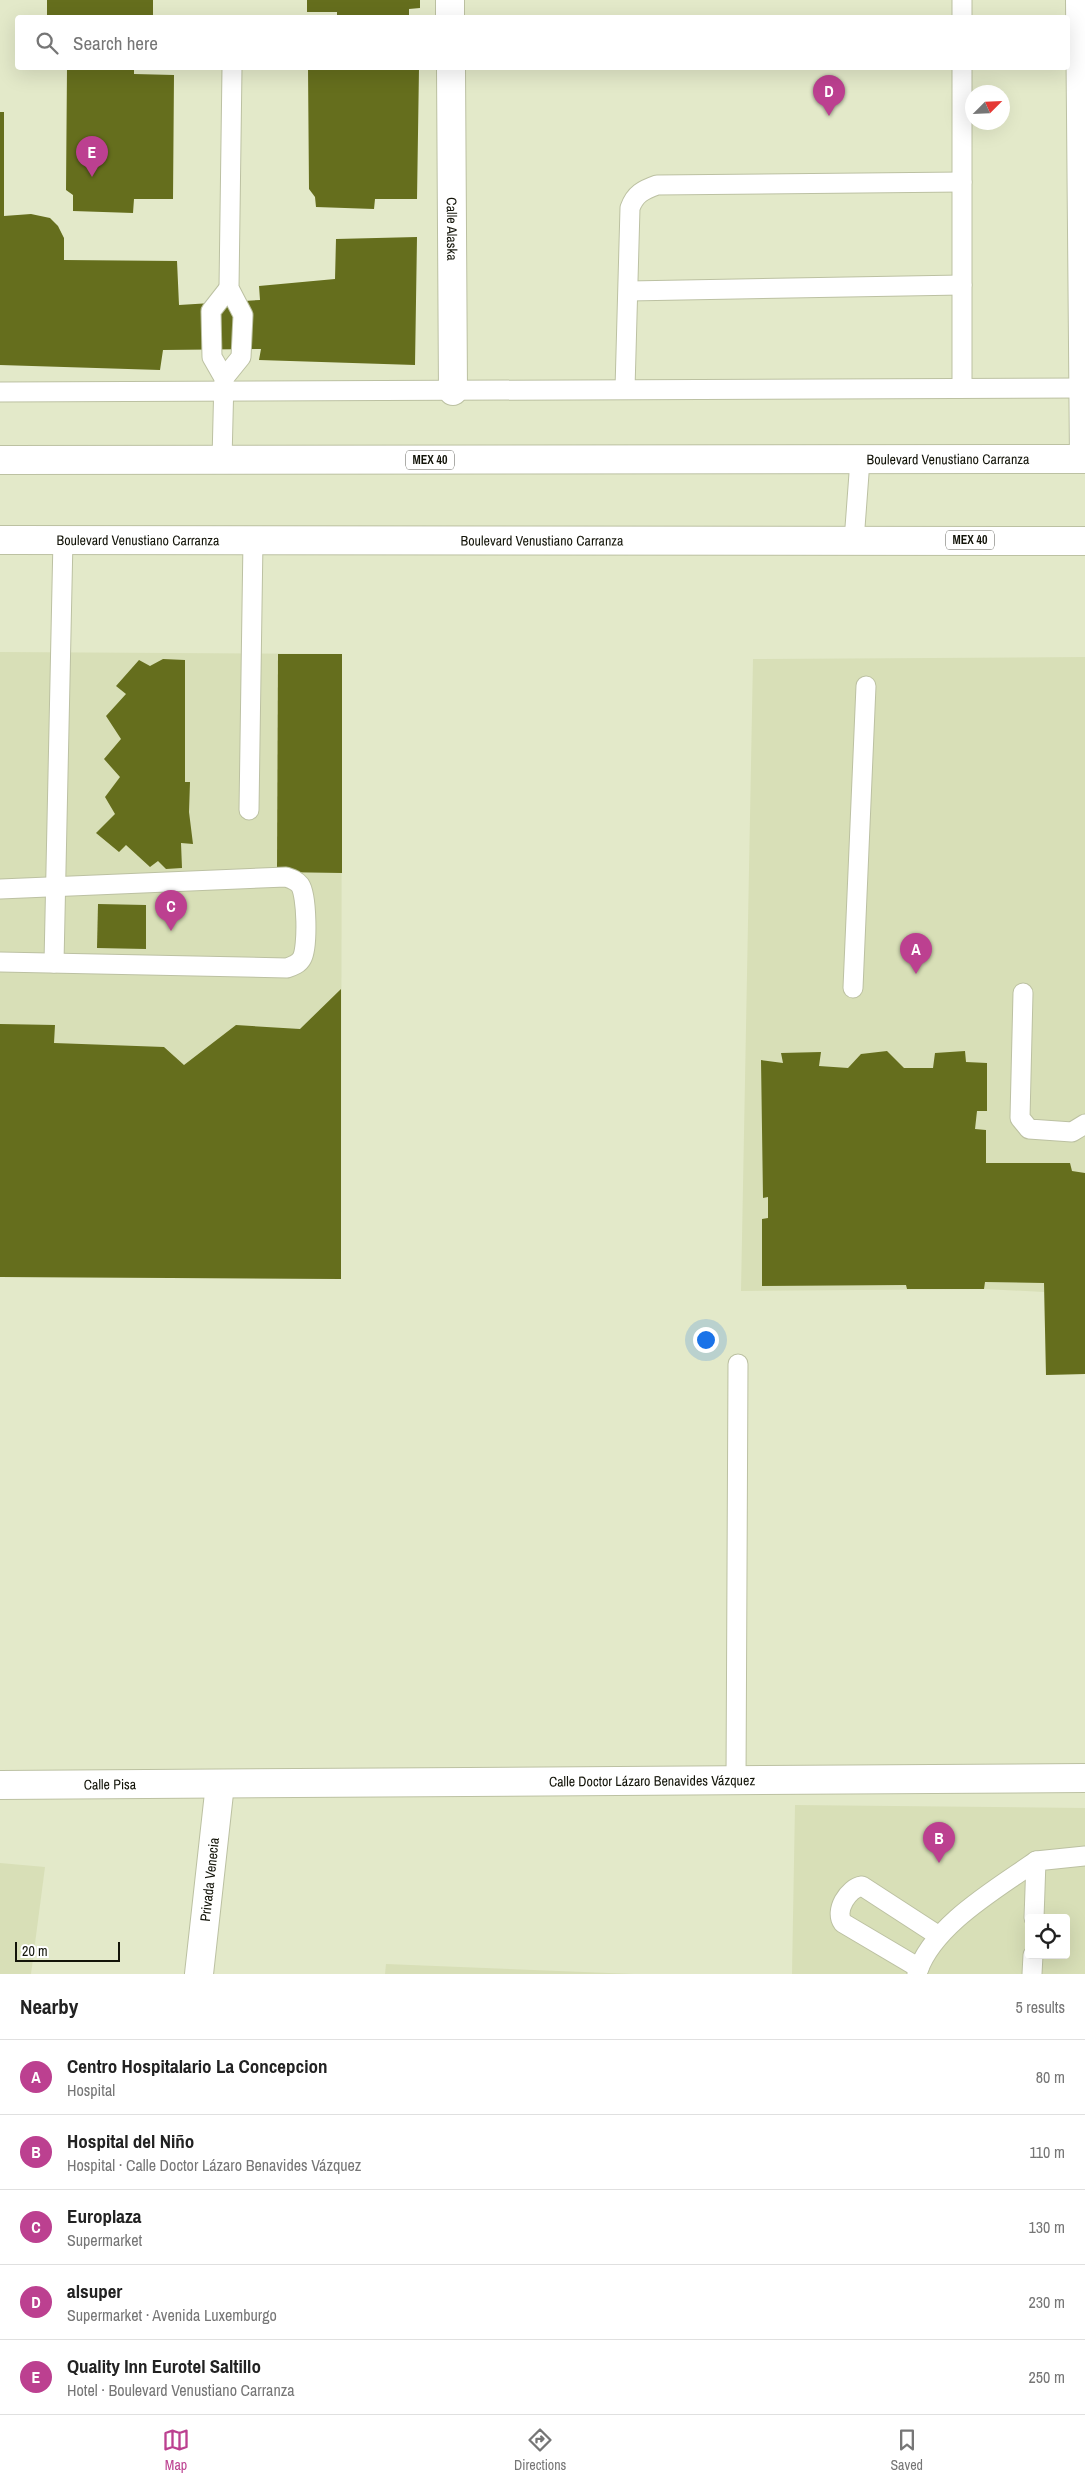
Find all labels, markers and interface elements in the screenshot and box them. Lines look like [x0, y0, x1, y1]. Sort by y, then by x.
search box [15, 15, 1070, 70]
icon: search [33, 29, 61, 57]
text: Search here [73, 30, 158, 56]
pin: D [813, 75, 845, 116]
north arrow [965, 85, 1010, 130]
pin: E [76, 136, 108, 177]
street label: Calle Alaska [443, 197, 461, 261]
road number: MEX 40 [406, 450, 454, 470]
street label: Boulevard Venustiano Carranza [867, 450, 1030, 468]
road number: MEX 40 [946, 530, 994, 550]
street label: Boulevard Venustiano Carranza [57, 531, 220, 549]
street label: Boulevard Venustiano Carranza [461, 531, 624, 550]
pin: C [155, 890, 187, 931]
pin: A [900, 933, 932, 974]
your location [693, 1327, 719, 1353]
street label: Calle Doctor Lázaro Benavides Vázquez [549, 1771, 755, 1790]
street label: Calle Pisa [84, 1775, 137, 1793]
pin: B [923, 1822, 955, 1863]
street label: Privada Venecia [196, 1836, 223, 1922]
map controls [1025, 1914, 1070, 1959]
button: locate [1025, 1914, 1070, 1959]
scale bar [15, 1939, 120, 1962]
text: 20 m [22, 1942, 48, 1960]
text: Nearby [20, 1992, 78, 2021]
text: 5 results [1015, 1996, 1065, 2018]
text: Centro Hospitalario La Concepcion [67, 2053, 328, 2079]
text: A [31, 2066, 41, 2088]
text: 80 m [1036, 2066, 1065, 2088]
text: Hospital [67, 2079, 115, 2101]
text: Hospital del Niño [67, 2128, 194, 2154]
text: B [31, 2141, 41, 2163]
text: 110 m [1029, 2141, 1065, 2163]
text: Hospital · Calle Doctor Lázaro Benavides Vázquez [67, 2154, 361, 2176]
text: Europlaza [67, 2203, 141, 2229]
text: C [31, 2216, 41, 2238]
text: 130 m [1029, 2216, 1065, 2238]
text: Supermarket [67, 2229, 142, 2251]
text: alsuper [67, 2278, 122, 2304]
text: D [31, 2291, 41, 2313]
text: 230 m [1029, 2291, 1065, 2313]
text: Supermarket · Avenida Luxemburgo [67, 2304, 277, 2326]
text: Quality Inn Eurotel Saltillo [67, 2353, 261, 2379]
text: E [32, 2366, 40, 2388]
text: 250 m [1029, 2366, 1065, 2388]
text: Hotel · Boulevard Venustiano Carranza [67, 2379, 295, 2401]
tab: Map [162, 2426, 190, 2474]
tab: Directions [514, 2426, 566, 2474]
tab: Saved [890, 2426, 923, 2474]

